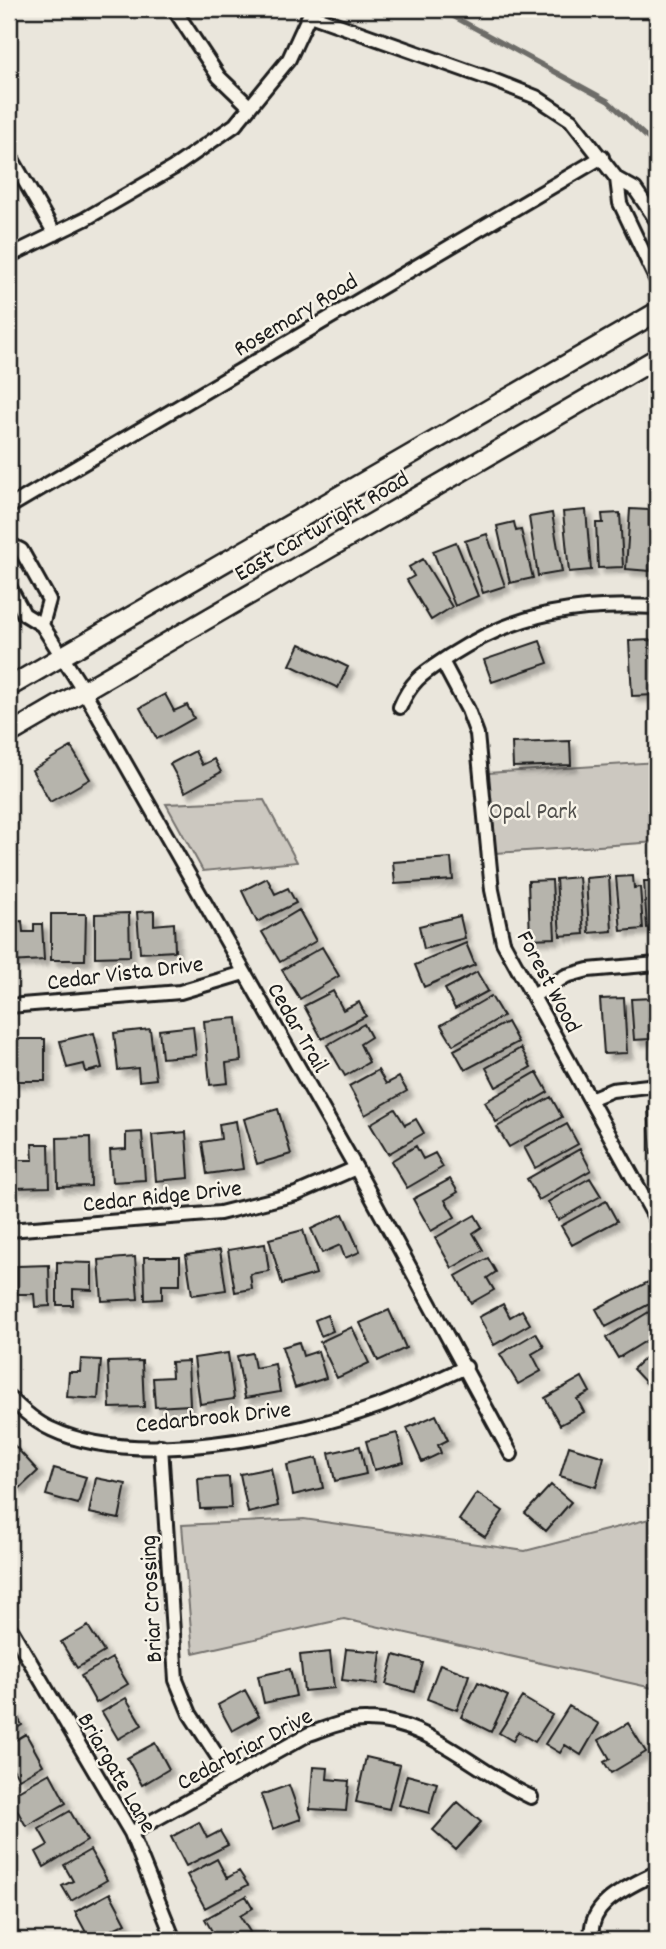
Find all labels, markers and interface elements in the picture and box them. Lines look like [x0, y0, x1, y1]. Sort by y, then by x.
street label: Rosemary Road [228, 266, 365, 367]
street label: East Cartwright Road [229, 464, 416, 592]
park label: Opal Park [489, 796, 577, 830]
street label: Forest Wood [506, 925, 589, 1040]
street label: Cedar Vista Drive [45, 949, 205, 1001]
street label: Cedar Trail [257, 977, 336, 1080]
street label: Cedar Ridge Drive [81, 1173, 243, 1223]
street label: Cedarbrook Drive [134, 1394, 293, 1444]
street label: Briar Crossing [133, 1534, 173, 1664]
street label: Cedarbriar Drive [171, 1701, 319, 1801]
street label: Briargate Lane [67, 1707, 164, 1840]

